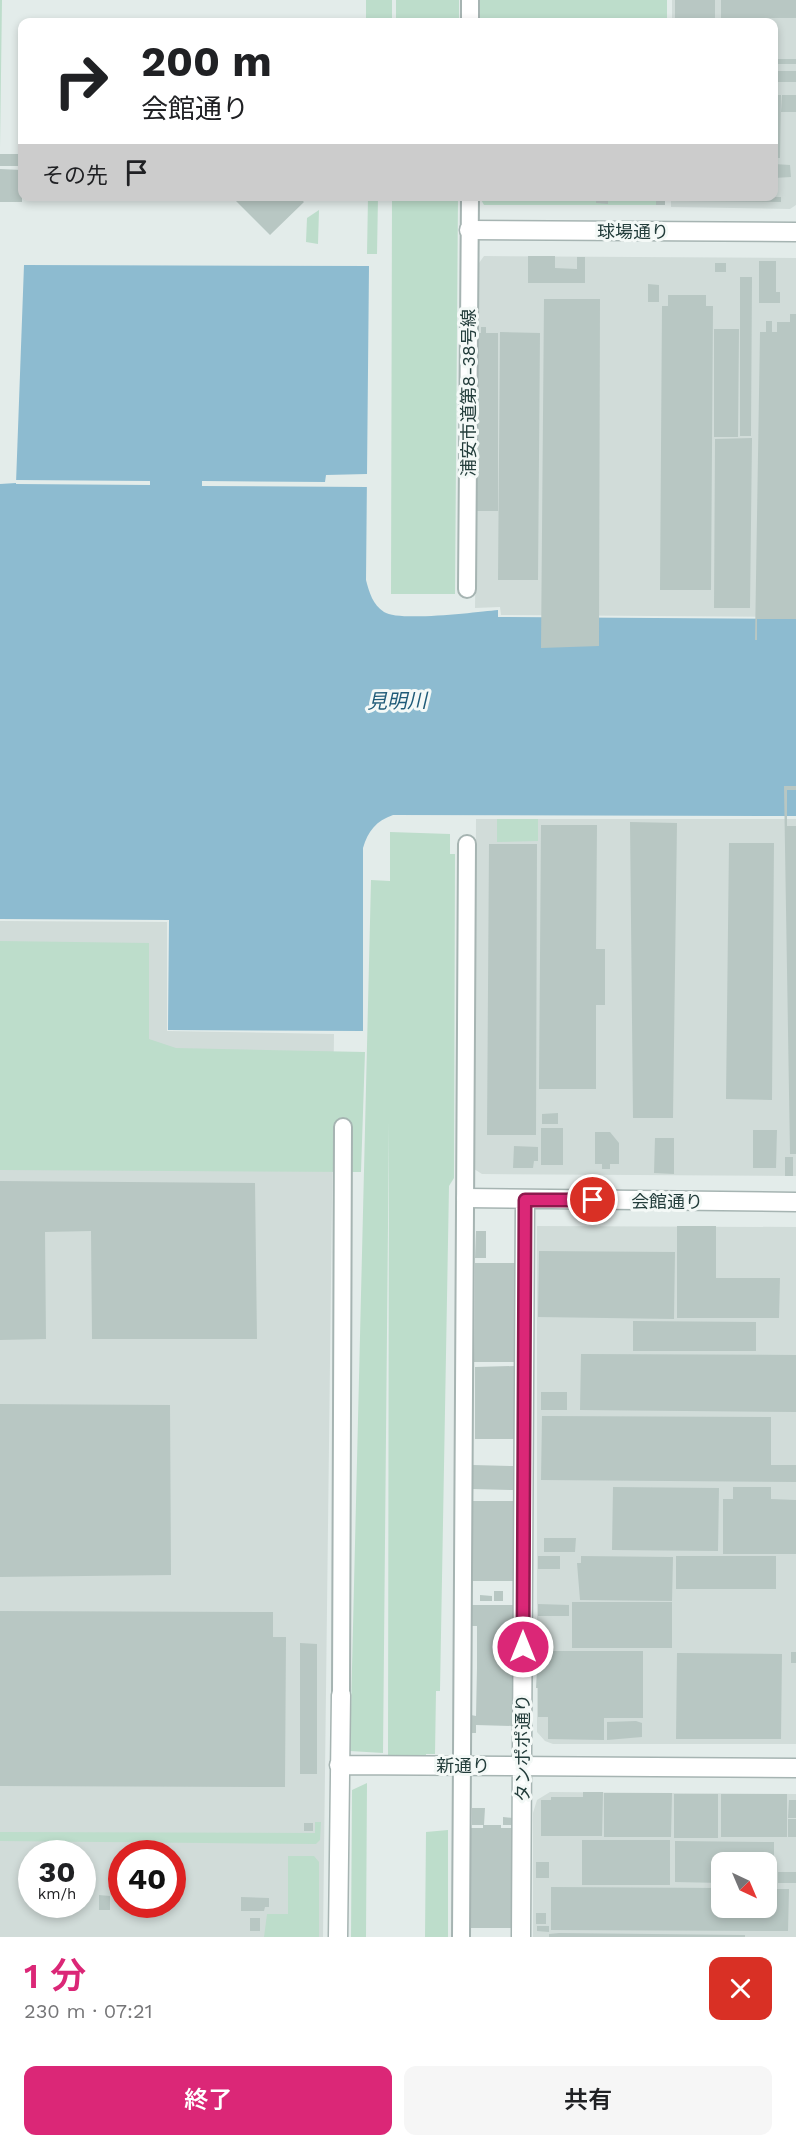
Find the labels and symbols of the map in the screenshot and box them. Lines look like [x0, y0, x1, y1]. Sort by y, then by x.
street label: 球場通り [597, 221, 669, 242]
street label: 浦安市道第8-38号線 [458, 309, 479, 477]
water label: 見明川 [367, 688, 429, 714]
pin [567, 1174, 618, 1225]
street label: 会館通り [631, 1191, 703, 1212]
position arrow [491, 1615, 555, 1679]
street label: タンポポ通り [512, 1694, 533, 1802]
street label: 新通り [436, 1755, 490, 1776]
speed limit sign: 40 [108, 1840, 186, 1918]
north arrow [711, 1852, 777, 1918]

